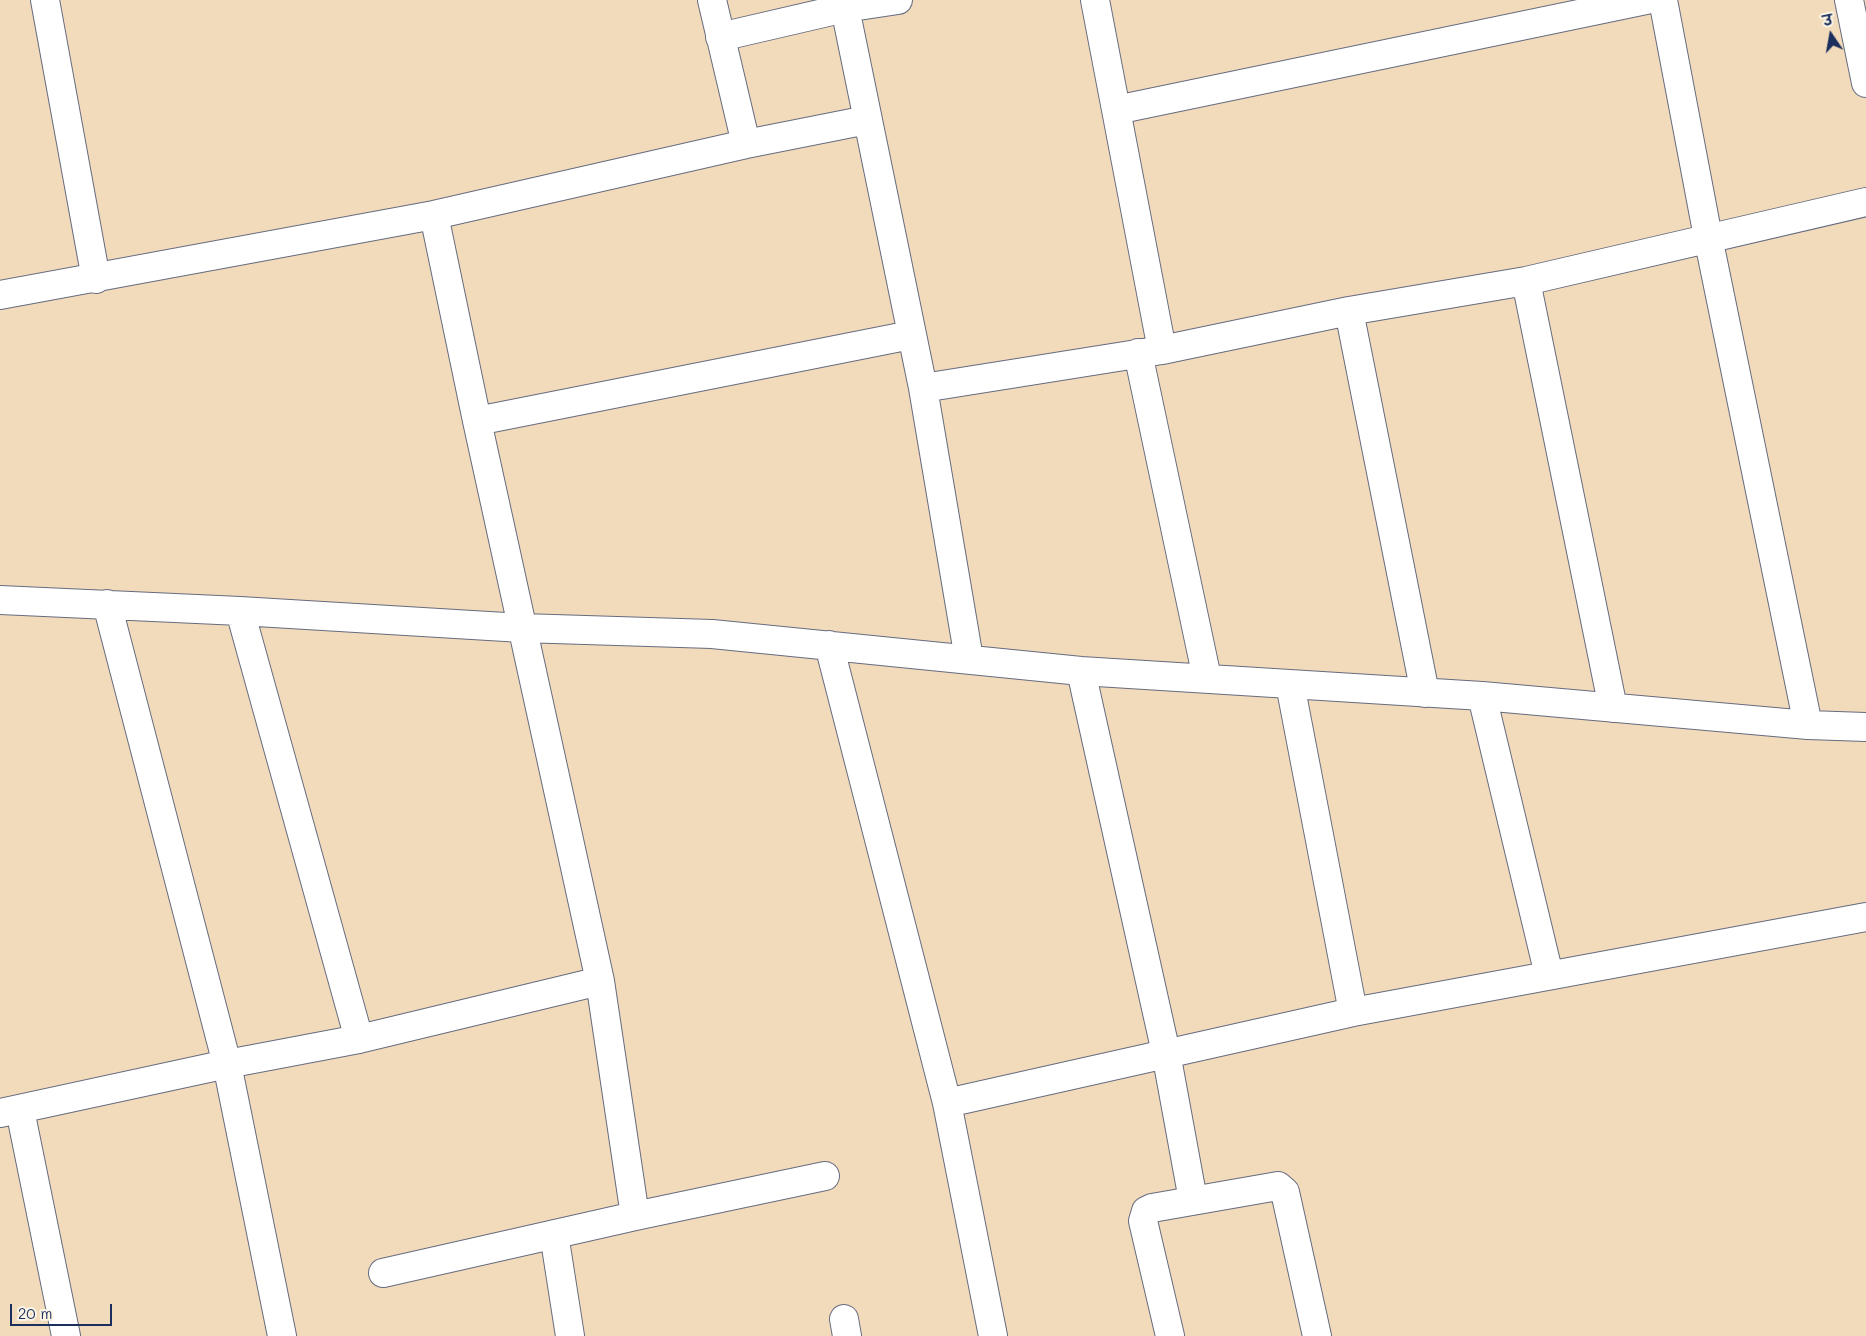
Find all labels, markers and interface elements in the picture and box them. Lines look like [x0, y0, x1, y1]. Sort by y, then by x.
north arrow [1806, 10, 1856, 60]
text: उ [1821, 10, 1834, 30]
scale bar [12, 1294, 115, 1326]
text: 20 m [18, 1303, 52, 1323]

